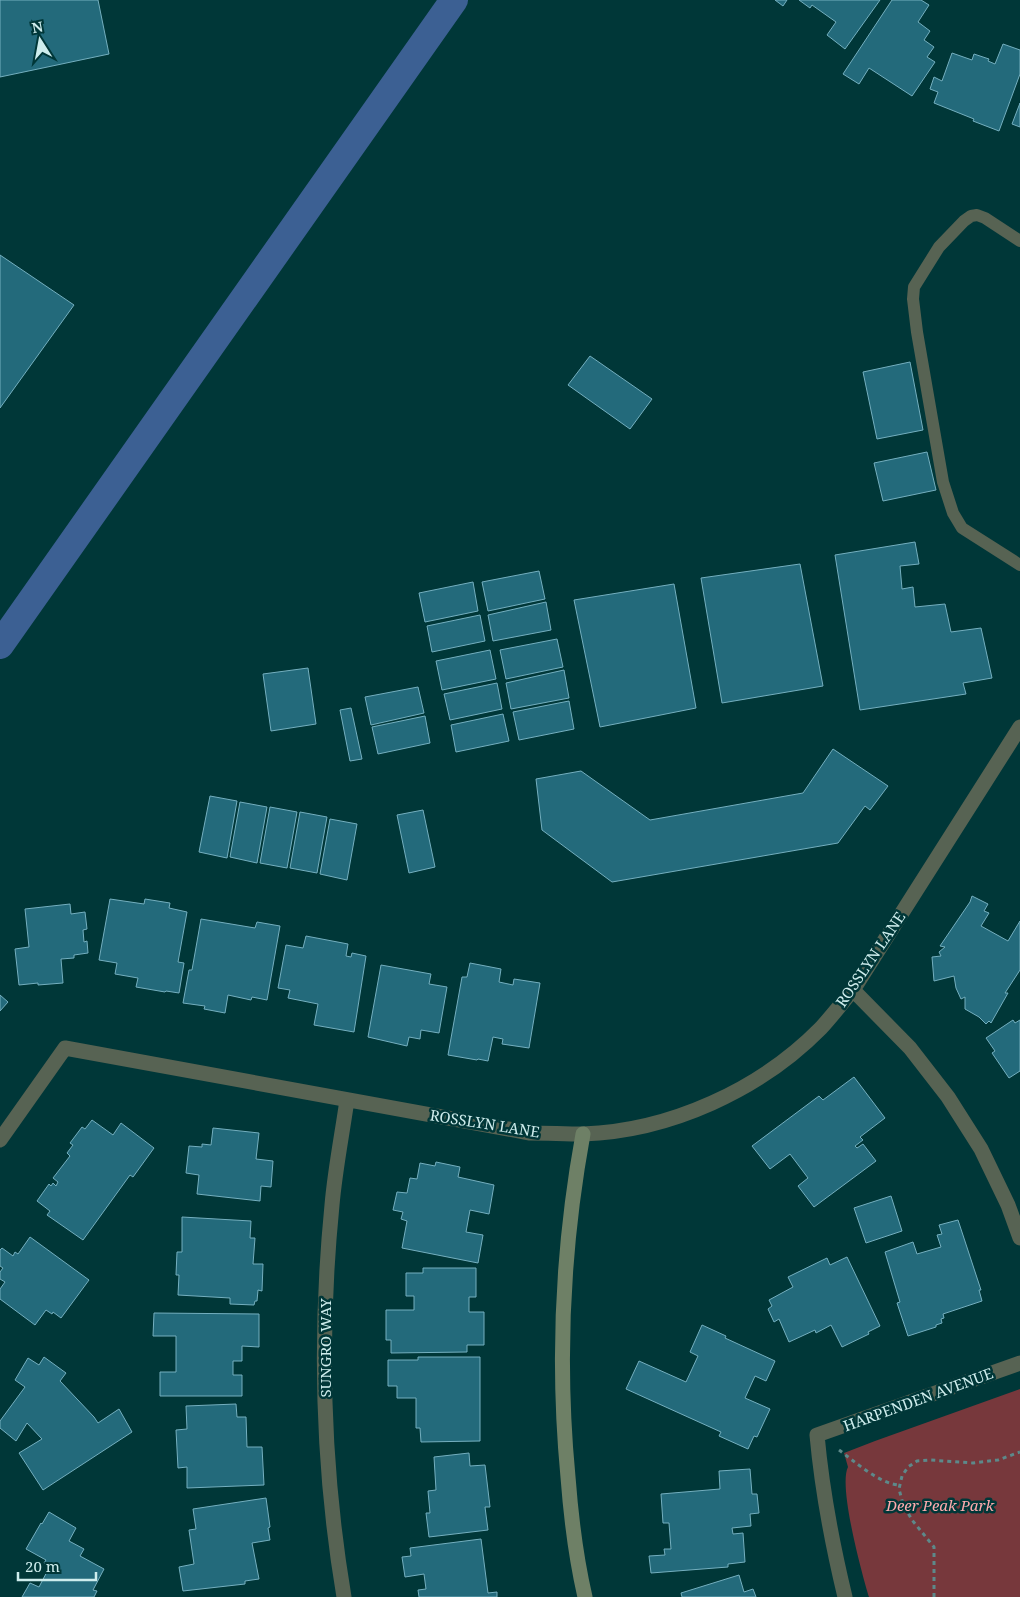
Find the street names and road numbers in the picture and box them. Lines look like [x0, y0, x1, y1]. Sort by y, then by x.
street label: ROSSLYN LANE [831, 907, 909, 1011]
street label: ROSSLYN LANE [429, 1104, 541, 1142]
street label: SUNGRO WAY [315, 1298, 335, 1398]
street label: HARPENDEN AVENUE [840, 1363, 996, 1435]

